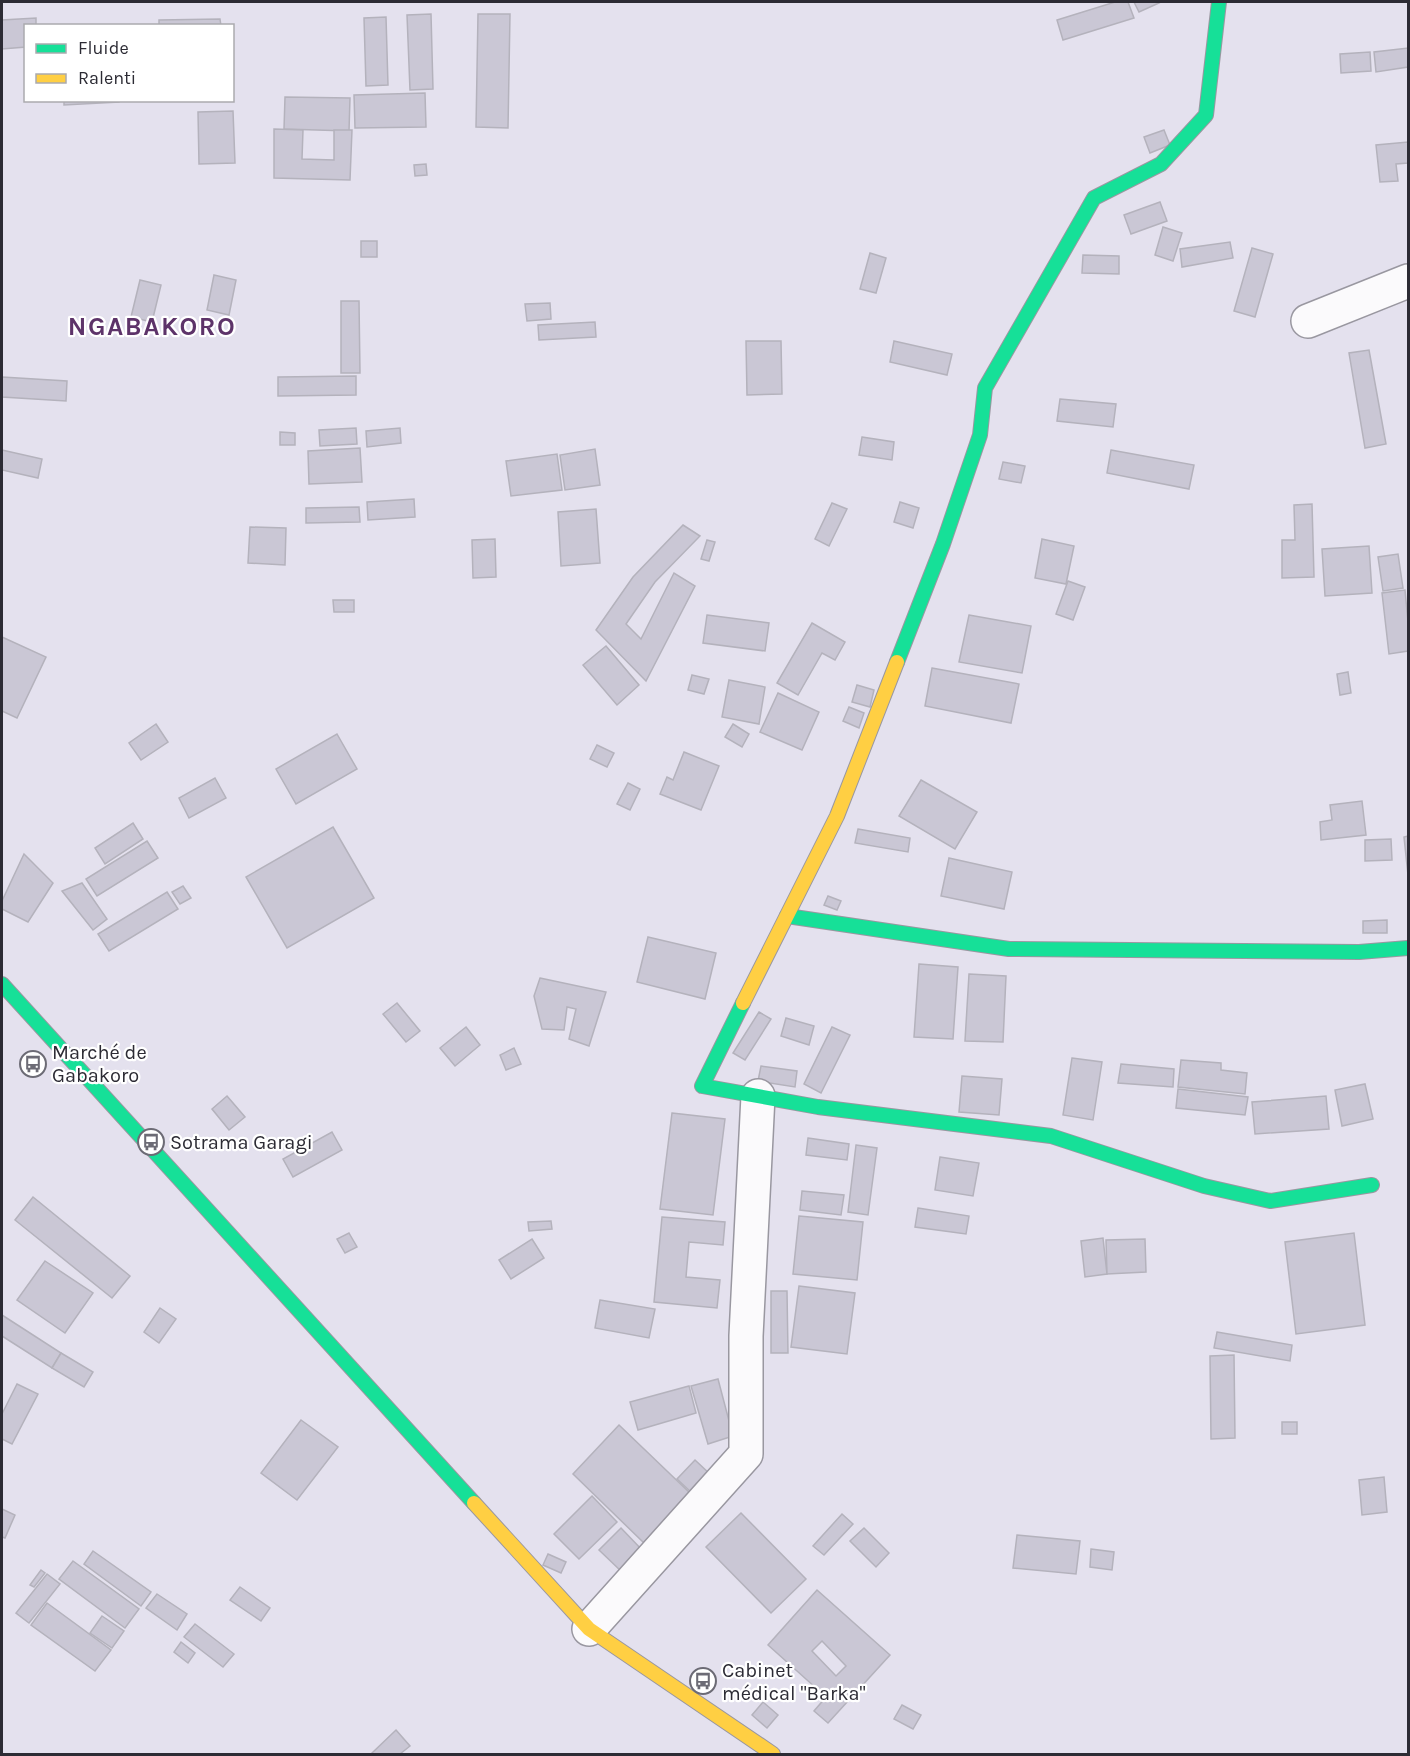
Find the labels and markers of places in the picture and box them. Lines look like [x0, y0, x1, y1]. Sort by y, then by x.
place label: Marché de Gabakoro [52, 1041, 147, 1087]
bus stop icon: Marché de Gabakoro [18, 1049, 48, 1079]
bus stop icon: Sotrama Garagi [136, 1127, 166, 1157]
place label: Sotrama Garagi [170, 1131, 313, 1154]
place label: Cabinet médical "Barka" [722, 1659, 866, 1705]
bus stop icon: Cabinet médical "Barka" [688, 1666, 718, 1696]

